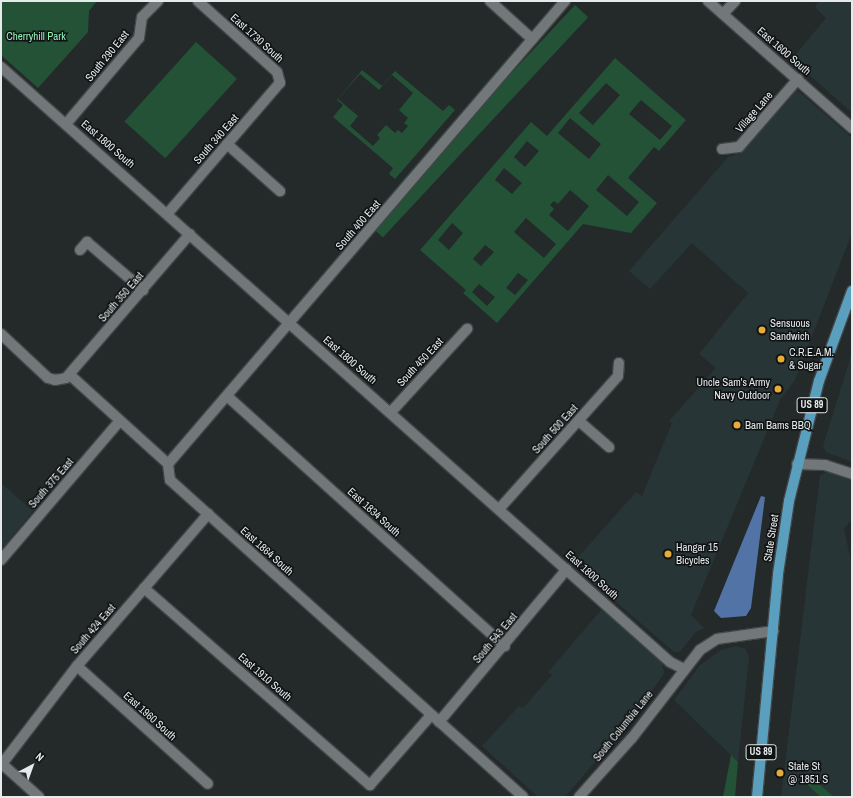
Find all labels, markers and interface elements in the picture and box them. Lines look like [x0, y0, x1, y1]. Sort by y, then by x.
street label: East 1730 South [228, 11, 286, 65]
street label: East 1600 South [754, 24, 814, 78]
street label: South 290 East [82, 28, 132, 84]
park label: Cherryhill Park [6, 29, 66, 43]
street label: Village Lane [733, 89, 775, 135]
street label: South 340 East [191, 111, 241, 167]
street label: East 1800 South [78, 117, 138, 171]
street label: South 400 East [333, 197, 383, 253]
street label: South 350 East [96, 269, 146, 325]
place label: Sensuous Sandwich [770, 317, 810, 343]
marker: Sensuous Sandwich [757, 325, 767, 335]
street label: East 1800 South [320, 333, 380, 387]
street label: South 450 East [394, 335, 446, 389]
place label: C.R.E.A.M. & Sugar [789, 346, 834, 372]
marker: C.R.E.A.M. & Sugar [776, 354, 786, 364]
place label: Uncle Sam's Army Navy Outdoor [696, 376, 770, 402]
marker: Uncle Sam's Army Navy Outdoor [773, 384, 783, 394]
road number: US 89 [796, 397, 828, 413]
street label: South 500 East [529, 402, 581, 456]
place label: Bam Bams BBQ [745, 418, 811, 432]
marker: Bam Bams BBQ [732, 420, 742, 430]
street label: South 375 East [26, 455, 76, 511]
street label: East 1834 South [345, 485, 403, 539]
street label: State Street [761, 513, 781, 563]
street label: East 1864 South [238, 524, 296, 578]
place label: Hangar 15 Bicycles [676, 541, 718, 567]
street label: East 1800 South [563, 548, 621, 602]
marker: Hangar 15 Bicycles [663, 549, 673, 559]
street label: South 424 East [68, 601, 118, 657]
street label: South 543 East [470, 610, 520, 666]
street label: East 1910 South [235, 650, 295, 704]
street label: South Columbia Lane [590, 688, 656, 764]
street label: East 1960 South [121, 689, 179, 743]
road number: US 89 [745, 744, 777, 760]
north arrow [12, 746, 52, 786]
text: N [33, 750, 47, 764]
place label: State St @ 1851 S [788, 760, 828, 786]
marker: State St @ 1851 S [775, 768, 785, 778]

